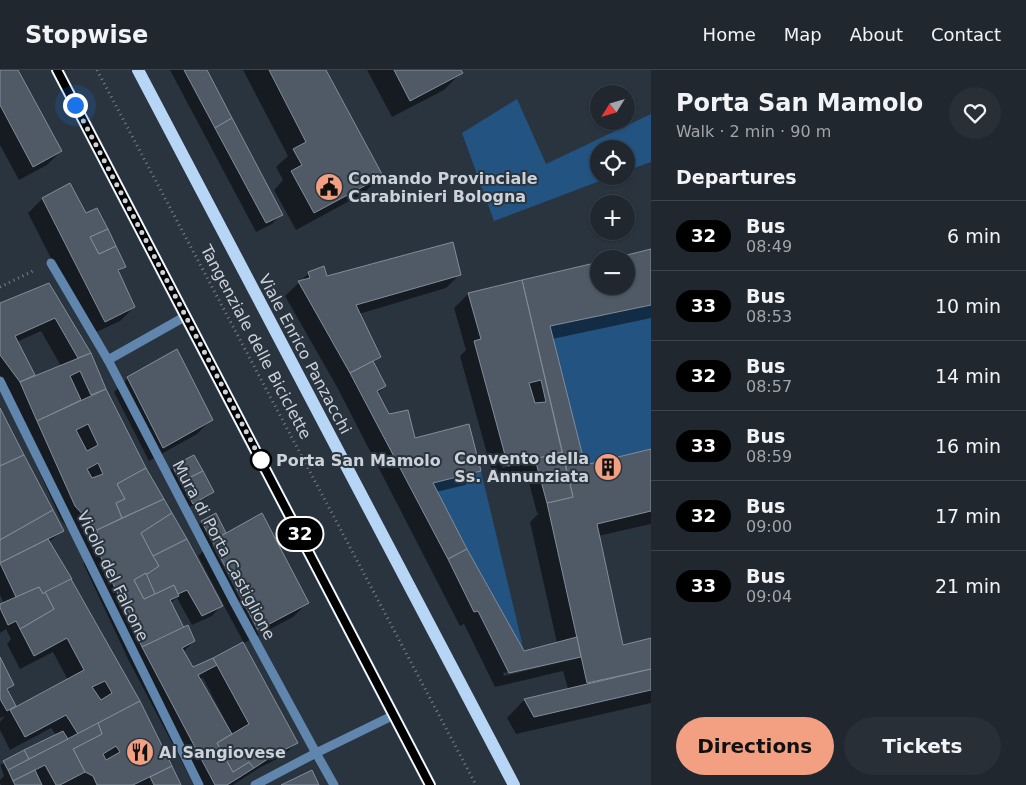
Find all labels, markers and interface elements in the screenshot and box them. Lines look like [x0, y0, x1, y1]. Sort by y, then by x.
text: Stopwise [25, 21, 148, 49]
text: Home [703, 24, 756, 45]
text: Map [784, 24, 822, 45]
text: About [850, 24, 903, 45]
text: Contact [931, 24, 1001, 45]
north arrow [590, 85, 635, 130]
map controls [590, 85, 635, 295]
button: heart [949, 87, 1001, 139]
text: Porta San Mamolo [676, 89, 923, 117]
your location [63, 93, 88, 118]
text: Walk · 2 min · 90 m [676, 122, 831, 141]
button: locate [590, 140, 635, 185]
text: Departures [676, 166, 797, 188]
place label: Comando Provinciale Carabinieri Bologna [348, 169, 538, 206]
public building icon: Comando Provinciale Carabinieri Bologna [314, 172, 344, 202]
button: + [590, 195, 635, 240]
text: Bus [746, 215, 785, 237]
text: 32 [691, 225, 716, 246]
text: 6 min [947, 225, 1001, 247]
text: 08:49 [746, 237, 792, 256]
street label: Tangenziale delle Biciclette [196, 241, 315, 442]
button: − [590, 250, 635, 295]
street label: Viale Enrico Panzacchi [255, 271, 355, 437]
text: Bus [746, 285, 785, 307]
text: 33 [691, 295, 716, 316]
text: 10 min [935, 295, 1001, 317]
text: 08:53 [746, 307, 792, 326]
text: Bus [746, 355, 785, 377]
text: 32 [691, 365, 716, 386]
text: 14 min [935, 365, 1001, 387]
text: 08:57 [746, 377, 792, 396]
text: Bus [746, 425, 785, 447]
text: 33 [691, 435, 716, 456]
text: 16 min [935, 435, 1001, 457]
text: 08:59 [746, 447, 792, 466]
marker: Porta San Mamolo [250, 449, 272, 471]
place label: Convento della Ss. Annunziata [454, 449, 589, 486]
place label: Porta San Mamolo [276, 451, 441, 470]
building icon: Convento della Ss. Annunziata [593, 452, 623, 482]
street label: Mura di Porta Castiglione [169, 457, 279, 643]
text: Bus [746, 495, 785, 517]
text: 32 [691, 505, 716, 526]
text: 17 min [935, 505, 1001, 527]
street label: Vicolo del Falcone [73, 508, 153, 644]
text: 09:00 [746, 517, 792, 536]
line badge: 32 [278, 518, 322, 550]
text: 32 [287, 523, 313, 544]
text: Bus [746, 565, 785, 587]
text: 33 [691, 575, 716, 596]
text: 21 min [935, 575, 1001, 597]
text: 09:04 [746, 587, 792, 606]
button: Directions [676, 717, 834, 775]
button: Tickets [844, 717, 1001, 775]
restaurant icon: Al Sangiovese [125, 737, 155, 767]
place label: Al Sangiovese [159, 743, 286, 762]

